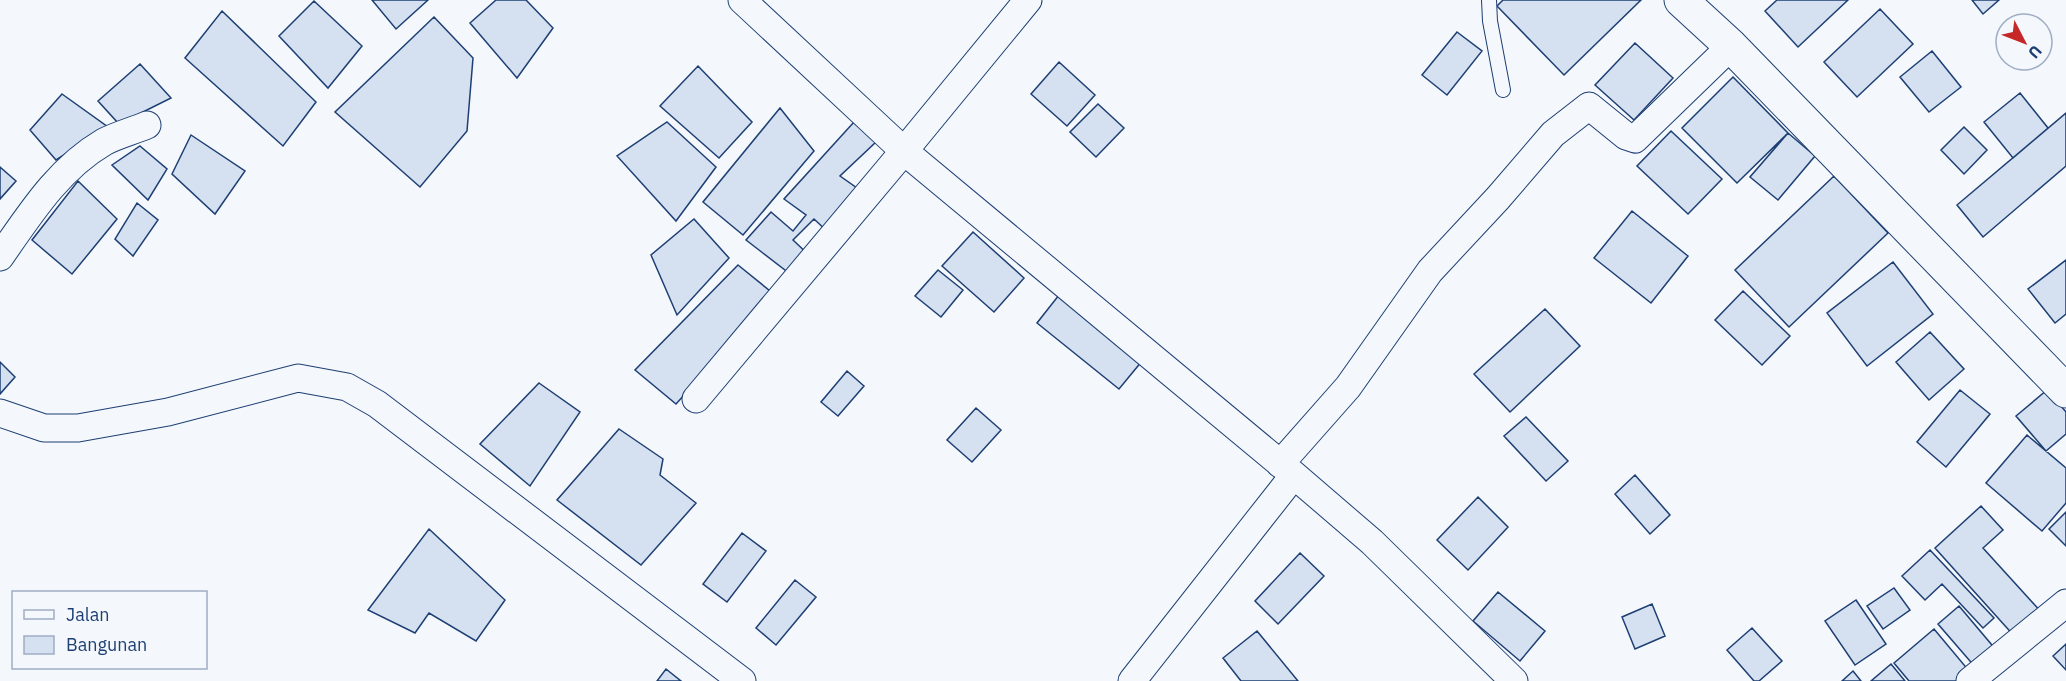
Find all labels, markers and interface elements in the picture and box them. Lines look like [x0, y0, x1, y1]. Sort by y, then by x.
north arrow [1994, 12, 2054, 72]
text: U [2024, 41, 2046, 63]
legend [12, 591, 207, 669]
text: Jalan [66, 603, 110, 626]
text: Bangunan [66, 633, 147, 656]

